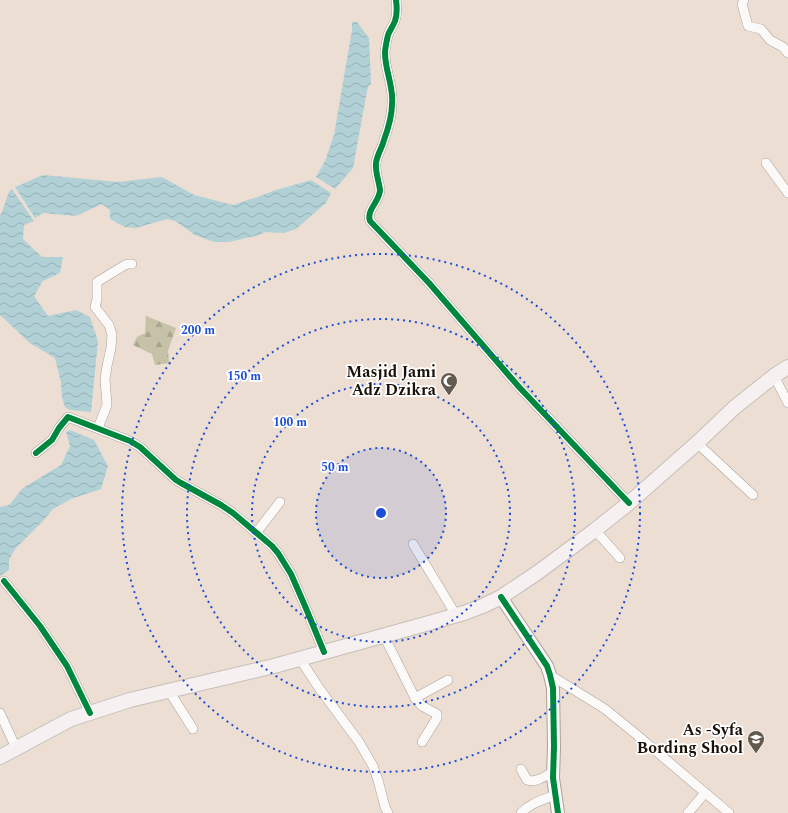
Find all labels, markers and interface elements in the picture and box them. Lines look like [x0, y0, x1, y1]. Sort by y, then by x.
text: 200 m [181, 321, 215, 340]
place label: Masjid Jami Adz Dzikra [346, 360, 437, 402]
text: 150 m [227, 367, 261, 386]
mosque icon: Masjid Jami Adz Dzikra [439, 371, 459, 396]
text: 100 m [273, 413, 307, 432]
text: 50 m [321, 458, 349, 477]
centre of rings [374, 506, 388, 520]
place label: As -Syfa Bording Shool [637, 718, 744, 760]
school or university icon: As -Syfa Bording Shool [746, 729, 766, 754]

